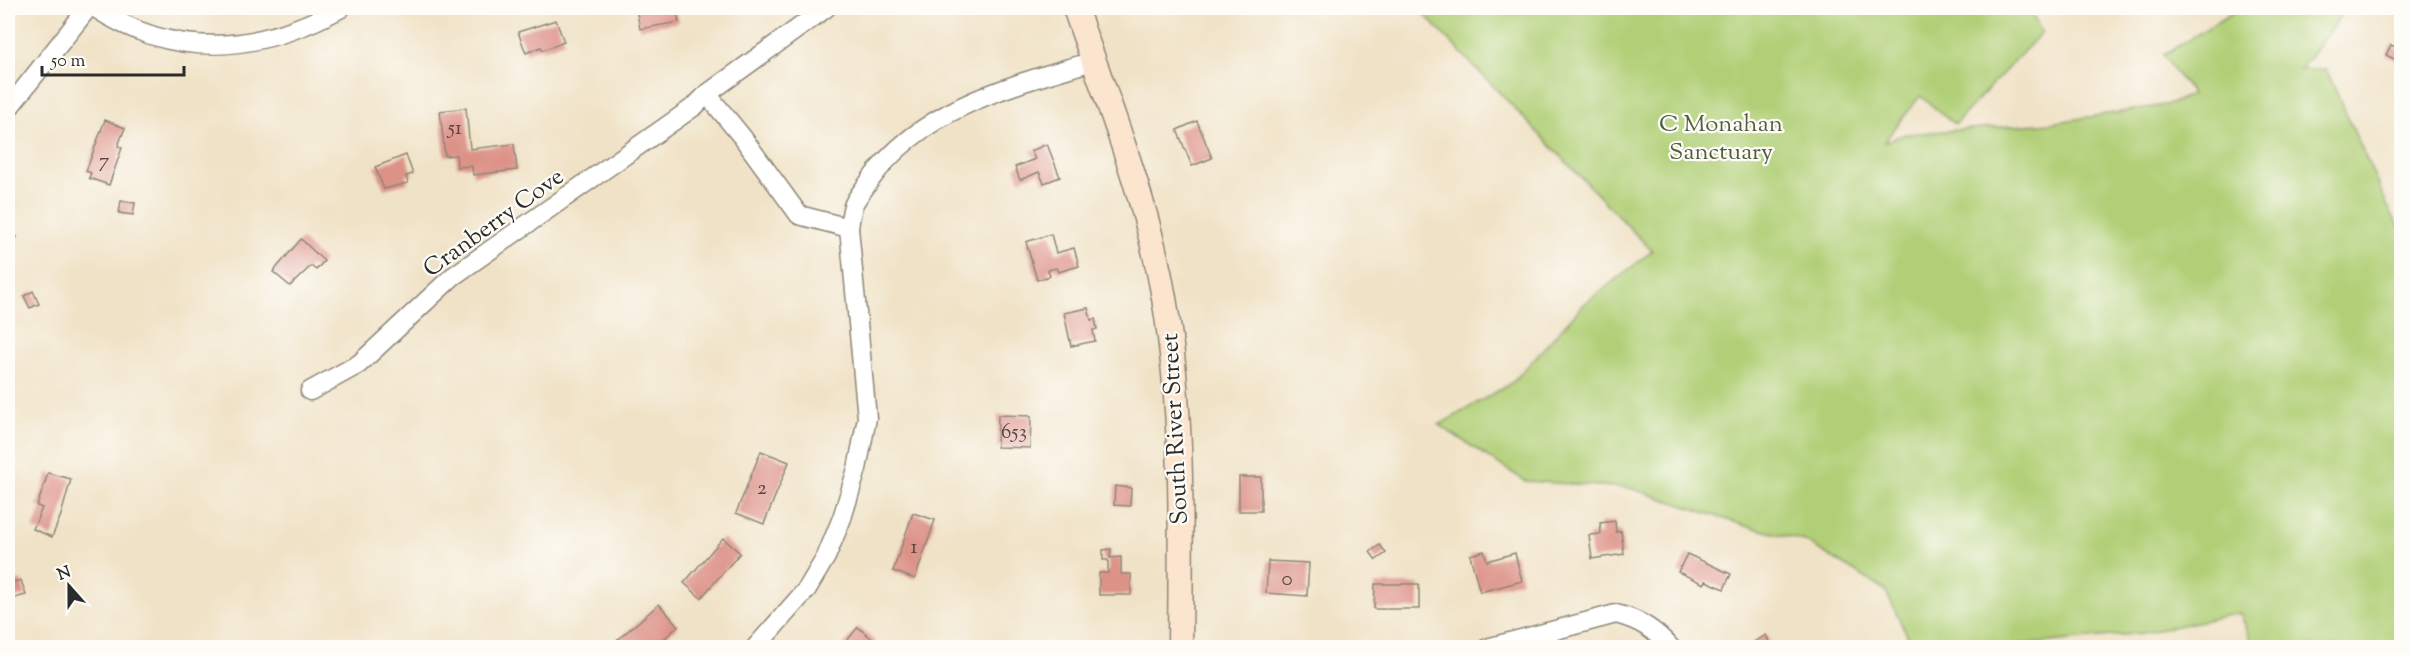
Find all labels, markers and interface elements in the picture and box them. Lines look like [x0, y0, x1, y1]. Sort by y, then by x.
scale bar [42, 39, 184, 77]
text: 50 m [50, 49, 86, 75]
park label: C Monahan Sanctuary [1659, 108, 1783, 170]
house number: 51 [447, 114, 462, 144]
house number: 7 [99, 147, 110, 177]
street label: Cranberry Cove [417, 161, 572, 286]
street label: South River Street [1154, 332, 1198, 526]
house number: 653 [1001, 418, 1027, 448]
house number: 2 [757, 474, 767, 504]
house number: 1 [910, 533, 918, 563]
north arrow [39, 556, 99, 616]
text: N [54, 561, 75, 587]
house number: 0 [1281, 565, 1293, 595]

